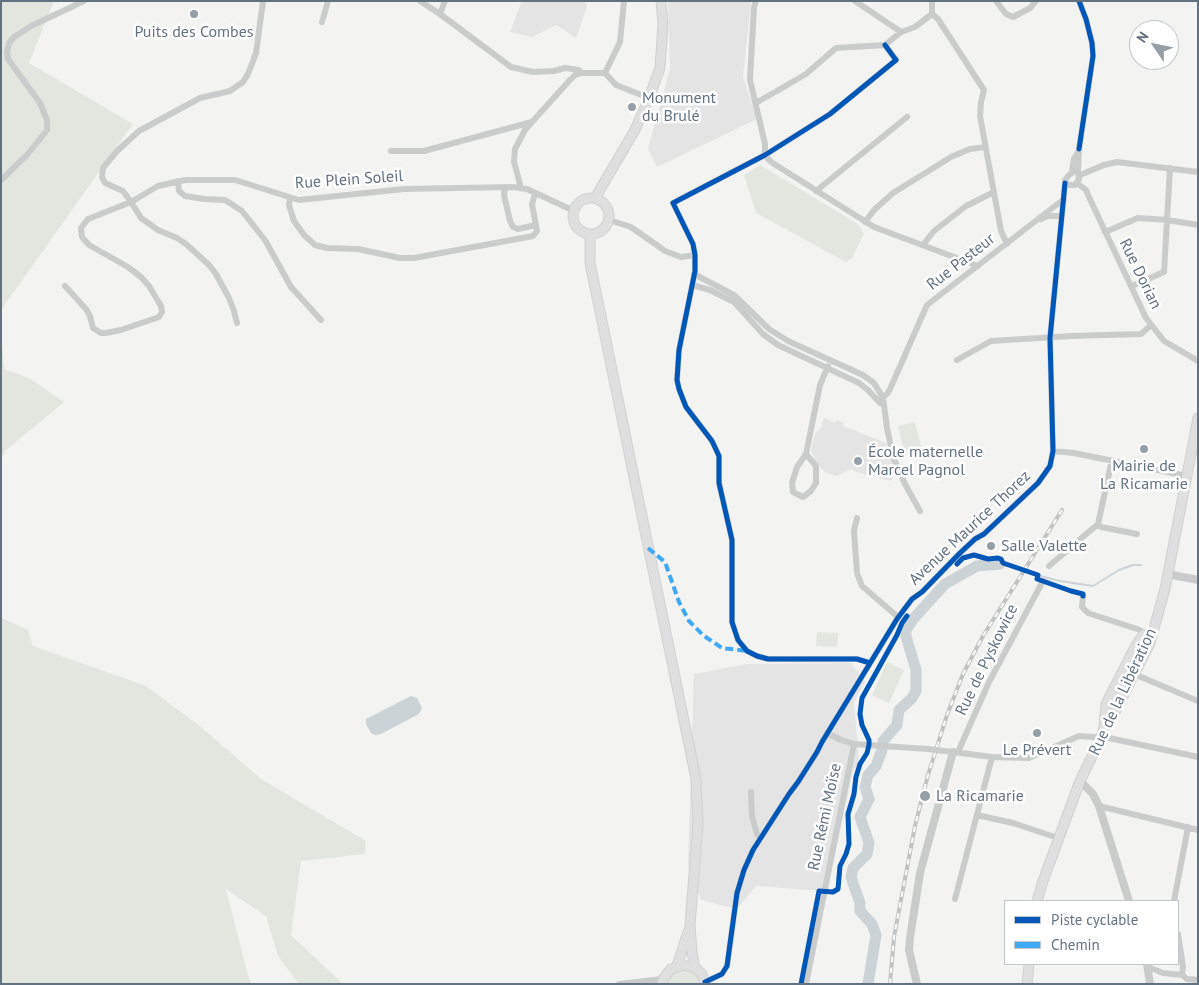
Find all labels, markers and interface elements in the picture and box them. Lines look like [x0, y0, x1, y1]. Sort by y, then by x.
marker: Puits des Combes [188, 8, 200, 20]
north arrow [1129, 20, 1179, 70]
place label: Puits des Combes [134, 22, 254, 42]
text: N [1132, 28, 1152, 46]
place label: Monument du Brulé [642, 88, 716, 126]
marker: Monument du Brulé [626, 101, 638, 113]
street label: Rue Plein Soleil [294, 167, 404, 193]
street label: Rue Pasteur [923, 230, 999, 294]
street label: Rue Dorian [1115, 236, 1165, 312]
place label: École maternelle Marcel Pagnol [868, 442, 983, 480]
marker: Mairie de La Ricamarie [1138, 443, 1150, 455]
marker: École maternelle Marcel Pagnol [852, 455, 864, 467]
place label: Mairie de La Ricamarie [1100, 456, 1188, 494]
street label: Avenue Maurice Thorez [905, 467, 1035, 589]
place label: Salle Valette [1001, 536, 1087, 556]
marker: Salle Valette [985, 540, 997, 552]
street label: Rue de Pyskowice [952, 601, 1022, 719]
street label: Rue de la Libération [1085, 625, 1161, 759]
marker: Le Prévert [1031, 727, 1043, 739]
place label: Le Prévert [1003, 740, 1071, 760]
street label: Rue Rémi Moïse [804, 762, 846, 872]
place label: La Ricamarie [936, 786, 1024, 806]
marker: La Ricamarie [918, 789, 932, 803]
legend [1004, 900, 1179, 965]
text: Piste cyclable [1051, 910, 1138, 929]
text: Chemin [1051, 935, 1100, 954]

